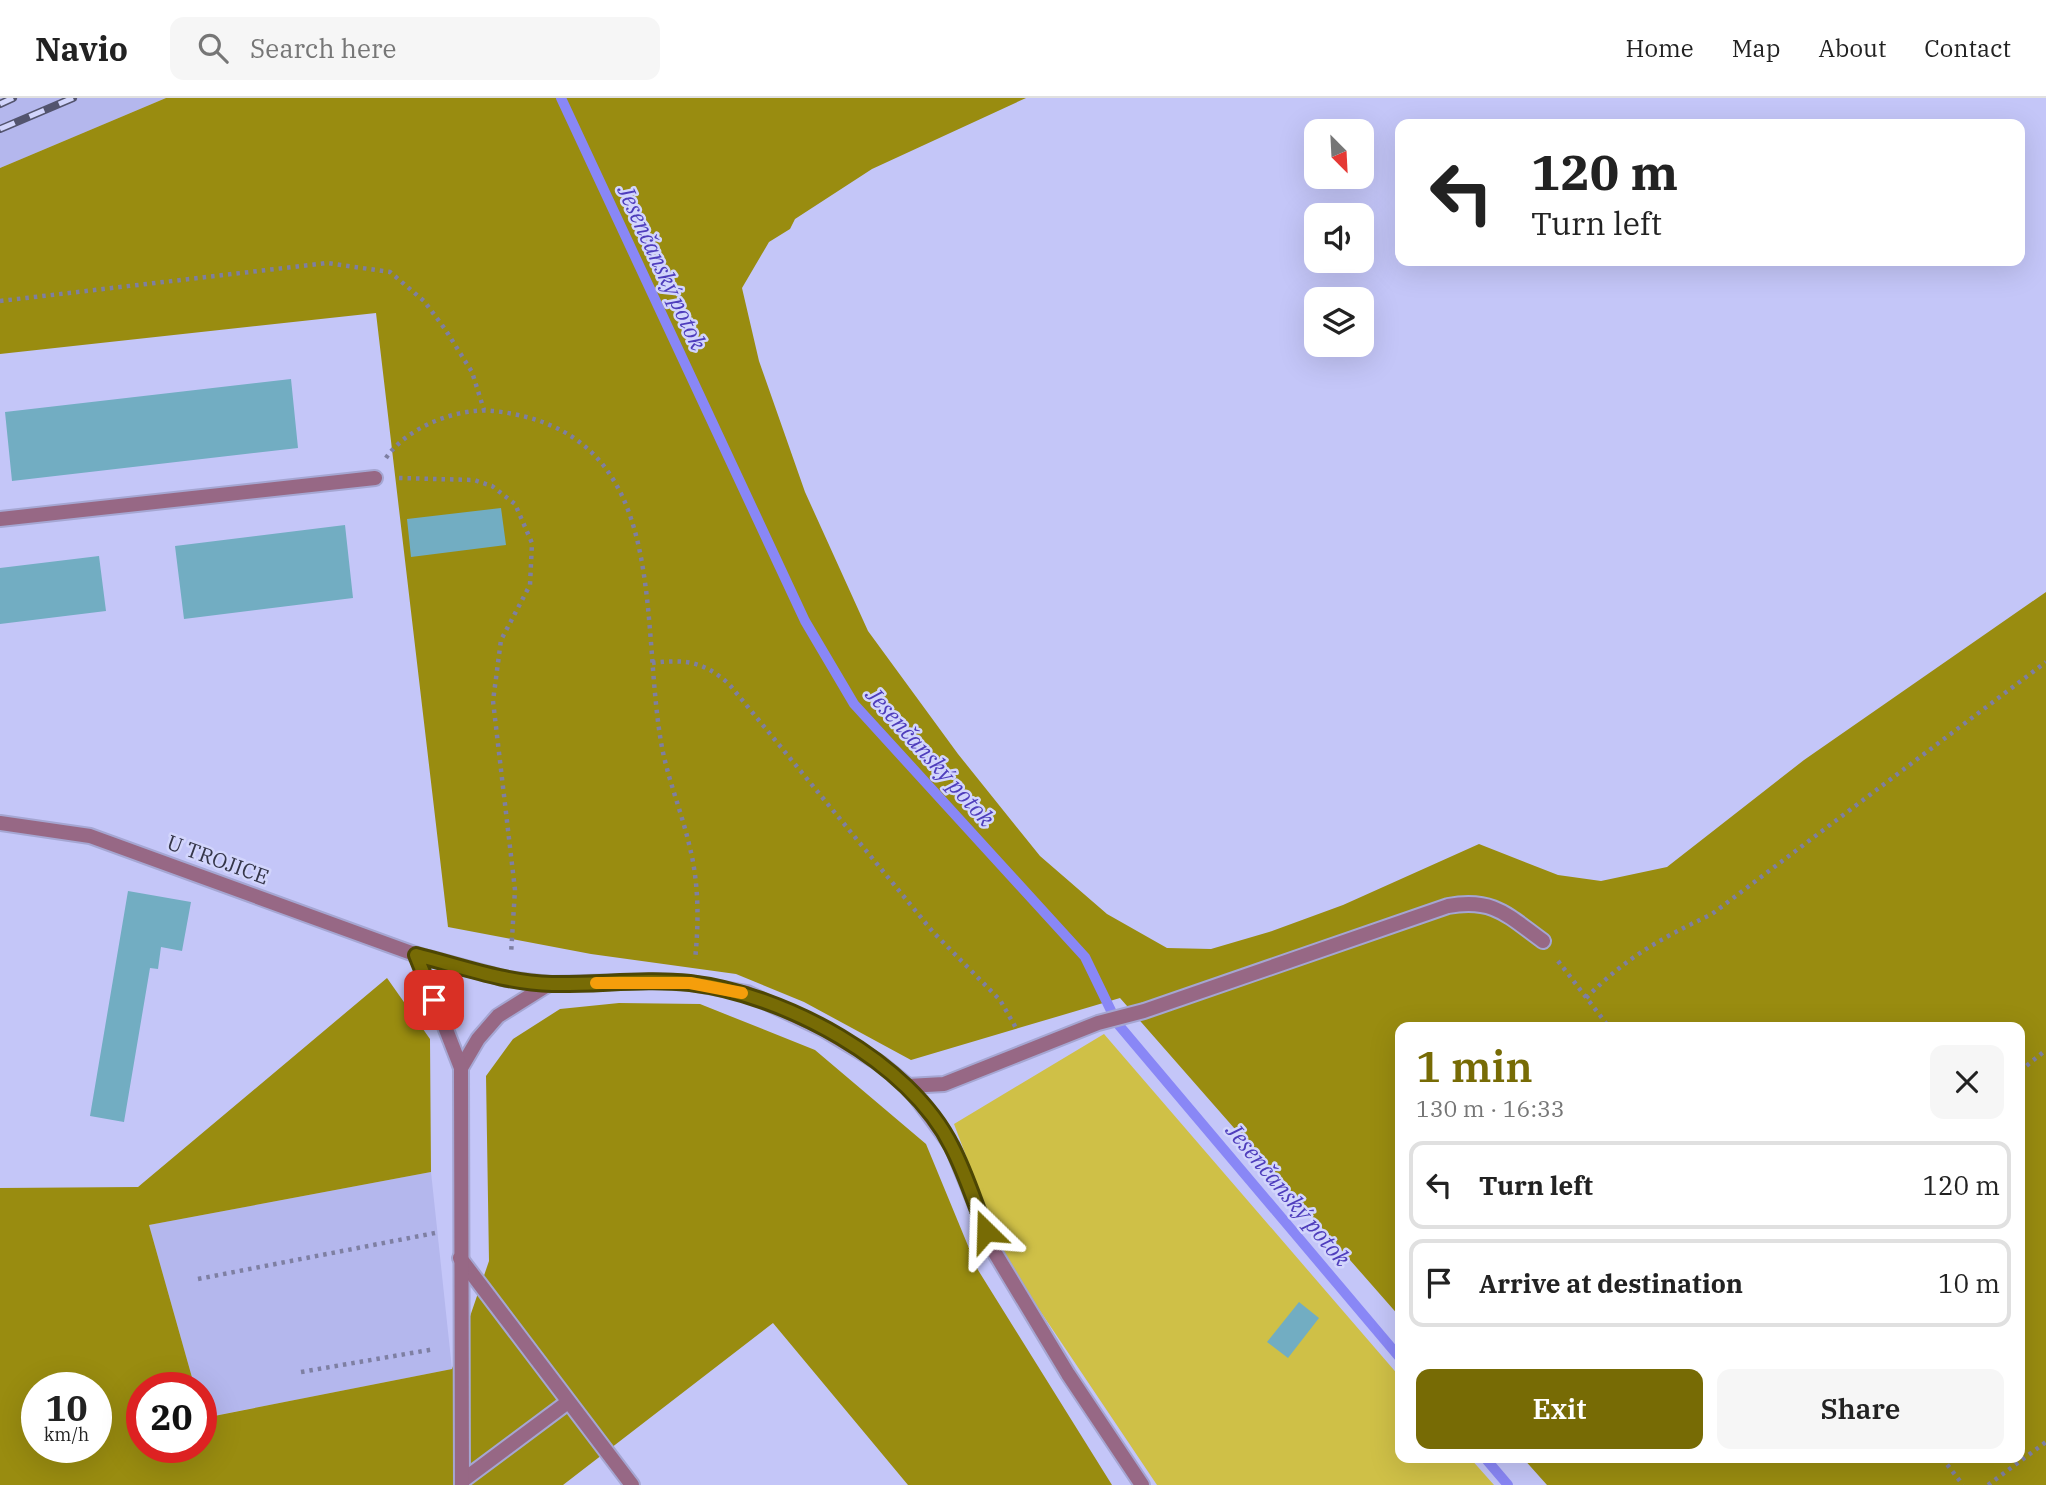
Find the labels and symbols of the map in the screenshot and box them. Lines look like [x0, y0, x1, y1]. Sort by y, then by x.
north arrow [1304, 119, 1374, 189]
water label: Jesenčanský potok [611, 179, 715, 355]
water label: Jesenčanský potok [859, 679, 1002, 833]
street label: U TROJICE [163, 828, 273, 890]
pin [404, 970, 464, 1030]
water label: Jesenčanský potok [1219, 1115, 1358, 1273]
position arrow [949, 1194, 1023, 1268]
speed limit sign: 20 [126, 1372, 217, 1463]

